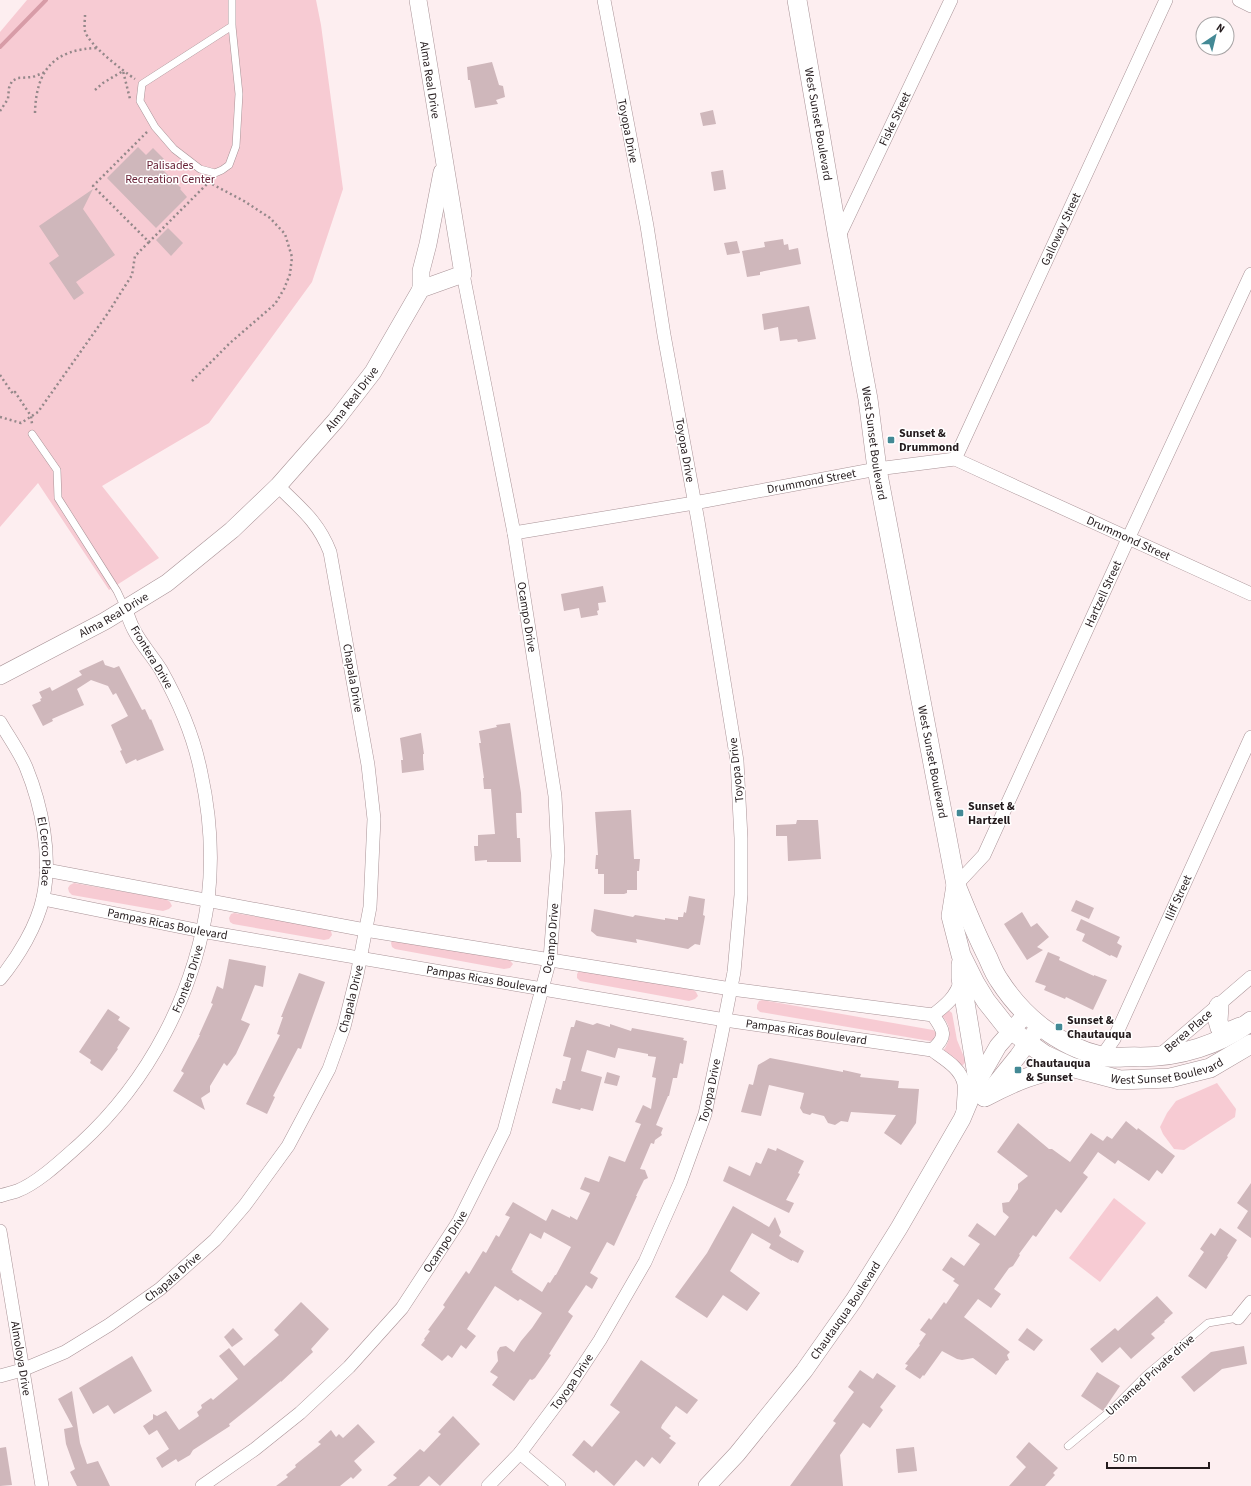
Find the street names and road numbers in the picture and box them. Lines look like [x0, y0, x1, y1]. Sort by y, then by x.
street label: Alma Real Drive [415, 40, 444, 120]
street label: West Sunset Boulevard [800, 66, 836, 182]
street label: Fiske Street [875, 89, 915, 149]
street label: Toyopa Drive [613, 98, 642, 165]
street label: Galloway Street [1037, 190, 1085, 269]
street label: Alma Real Drive [322, 364, 383, 435]
street label: West Sunset Boulevard [857, 385, 891, 502]
street label: Toyopa Drive [670, 417, 699, 484]
street label: Drummond Street [766, 465, 858, 498]
street label: Drummond Street [1084, 512, 1173, 565]
street label: Hartzell Street [1081, 558, 1126, 630]
street label: Ocampo Drive [513, 581, 540, 653]
street label: Alma Real Drive [76, 588, 152, 642]
street label: Frontera Drive [126, 622, 177, 692]
street label: Chapala Drive [338, 642, 367, 714]
street label: West Sunset Boulevard [913, 704, 951, 820]
street label: Toyopa Drive [725, 737, 748, 803]
street label: El Cerco Place [32, 815, 54, 887]
street label: Iliff Street [1161, 872, 1196, 924]
street label: Ocampo Drive [538, 902, 563, 976]
street label: Pampas Ricas Boulevard [106, 904, 229, 944]
street label: Frontera Drive [168, 943, 208, 1016]
street label: Pampas Ricas Boulevard [425, 961, 548, 999]
street label: Chapala Drive [334, 964, 368, 1036]
street label: Berea Place [1161, 1006, 1216, 1057]
street label: Pampas Ricas Boulevard [745, 1015, 868, 1049]
street label: West Sunset Boulevard [1109, 1054, 1227, 1089]
street label: Toyopa Drive [694, 1057, 725, 1125]
street label: Ocampo Drive [419, 1208, 472, 1276]
street label: Chapala Drive [141, 1248, 205, 1306]
street label: Chautauqua Boulevard [807, 1258, 885, 1363]
street label: Almoloya Drive [6, 1320, 35, 1397]
street label: Unnamed Private drive [1102, 1331, 1199, 1420]
street label: Toyopa Drive [547, 1350, 598, 1414]

